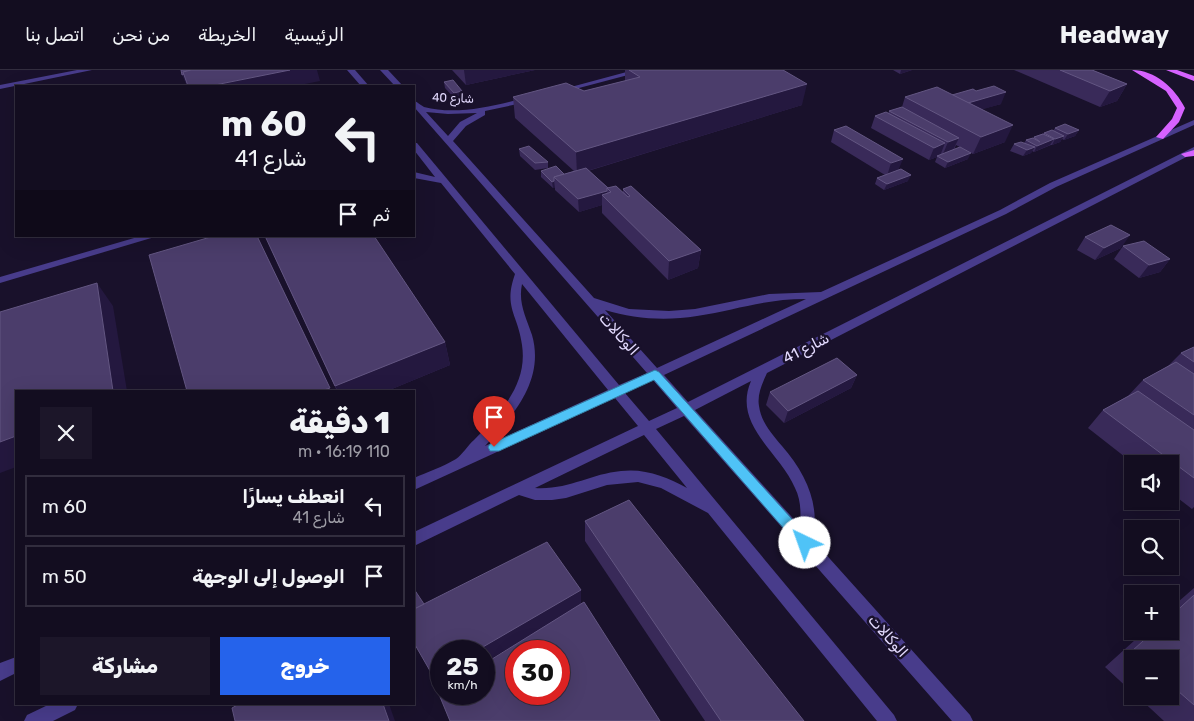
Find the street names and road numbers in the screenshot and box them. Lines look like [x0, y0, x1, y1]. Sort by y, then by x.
street label: شارع 40 [432, 90, 474, 108]
street label: الوكالات [595, 309, 643, 359]
street label: شارع 41 [780, 329, 833, 369]
street label: الوكالات [864, 611, 912, 661]

